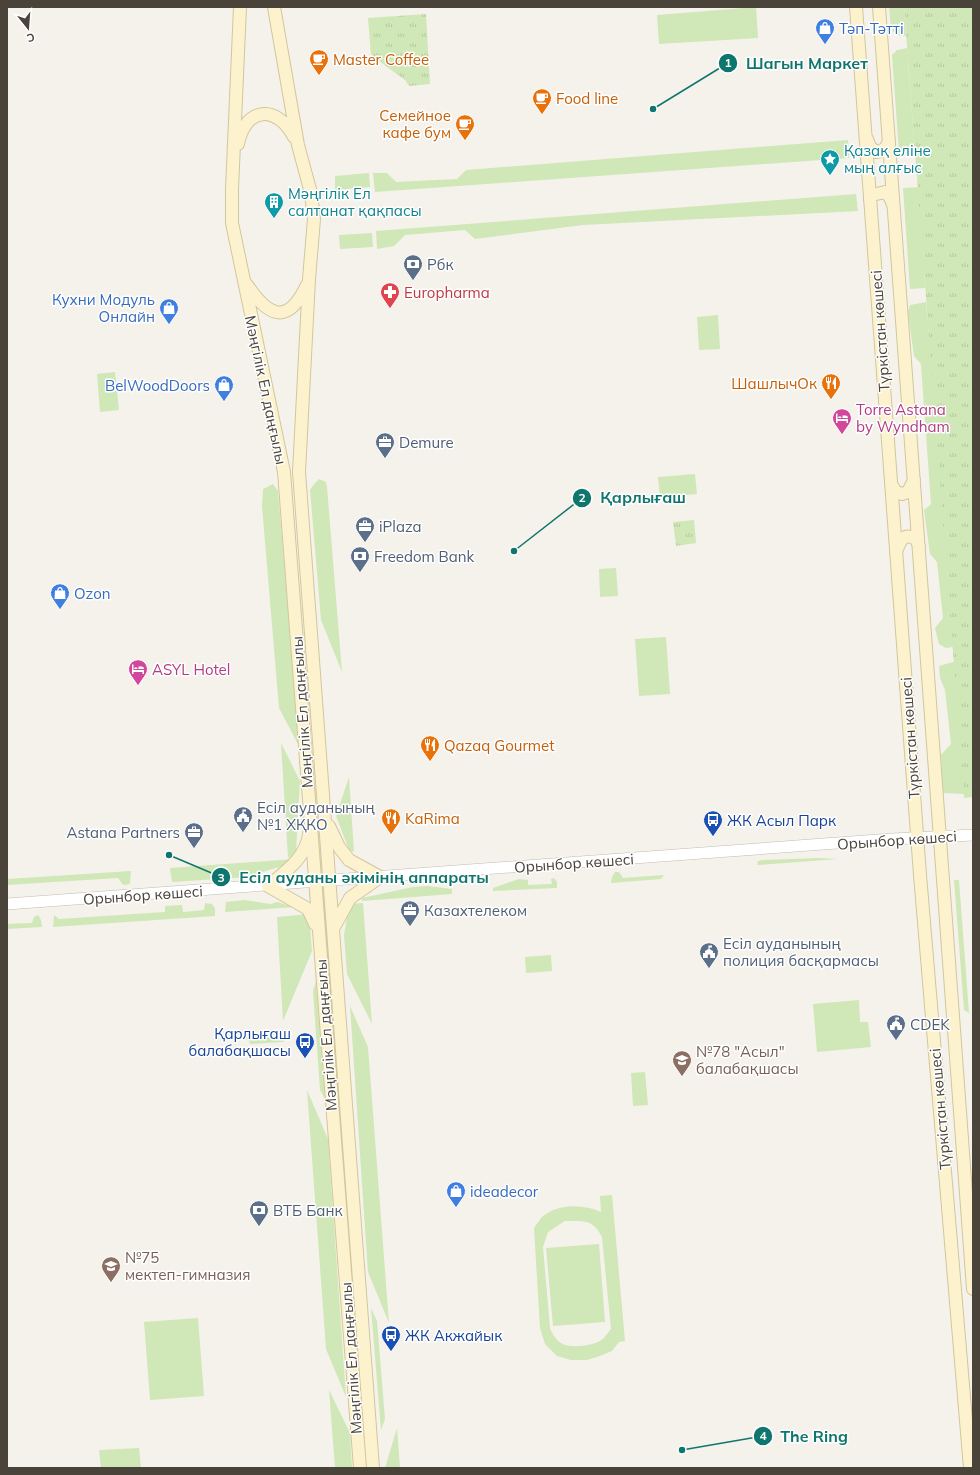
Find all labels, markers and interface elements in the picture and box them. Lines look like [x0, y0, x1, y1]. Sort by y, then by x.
north arrow [8, 8, 48, 48]
shop icon: Тәп-Тәтті [814, 17, 836, 45]
place label: Тәп-Тәтті [839, 19, 904, 38]
text: С [25, 30, 37, 45]
cafe icon: Master Coffee [308, 48, 330, 76]
callout: Шагын Маркет [718, 49, 876, 77]
place label: Master Coffee [333, 50, 429, 69]
text: Шагын Маркет [746, 53, 868, 73]
text: 1 [724, 55, 732, 70]
cafe icon: Food line [531, 87, 553, 115]
place label: Food line [556, 89, 618, 108]
place label: Семейное кафе бум [379, 106, 451, 142]
cafe icon: Семейное кафе бум [454, 113, 476, 141]
place label: Қазақ еліне мың алғыс [844, 141, 931, 177]
place icon: Қазақ еліне мың алғыс [819, 148, 841, 176]
place label: Мәңгілік Ел салтанат қақпасы [288, 184, 422, 220]
building icon: Мәңгілік Ел салтанат қақпасы [263, 191, 285, 219]
bank icon: Рбк [402, 253, 424, 281]
place label: Рбк [427, 255, 454, 274]
street label: Түркістан көшесі [866, 269, 894, 393]
pharmacy icon: Europharma [379, 281, 401, 309]
place label: Europharma [404, 283, 490, 302]
place label: Кухни Модуль Онлайн [52, 290, 155, 326]
shop icon: Кухни Модуль Онлайн [158, 297, 180, 325]
street label: Мәңгілік Ел даңғылы [241, 314, 291, 466]
restaurant icon: ШашлычОк [820, 372, 842, 400]
shop icon: BelWoodDoors [213, 374, 235, 402]
place label: ШашлычОк [731, 374, 818, 393]
place label: BelWoodDoors [105, 376, 210, 395]
place label: Torre Astana by Wyndham [856, 400, 950, 436]
hotel icon: Torre Astana by Wyndham [831, 407, 853, 435]
office icon: Demure [374, 431, 396, 459]
place label: Demure [399, 433, 454, 452]
callout: Қарлығаш [572, 484, 694, 512]
text: Қарлығаш [600, 487, 686, 507]
text: 2 [578, 490, 586, 505]
office icon: iPlaza [354, 515, 376, 543]
place label: iPlaza [379, 517, 422, 536]
bank icon: Freedom Bank [349, 545, 371, 573]
place label: Freedom Bank [374, 547, 475, 566]
shop icon: Ozon [49, 582, 71, 610]
place label: Ozon [74, 584, 111, 603]
street label: Мәңгілік Ел даңғылы [287, 636, 317, 788]
hotel icon: ASYL Hotel [127, 658, 149, 686]
place label: ASYL Hotel [152, 660, 230, 679]
street label: Түркістан көшесі [896, 676, 924, 800]
restaurant icon: Qazaq Gourmet [419, 734, 441, 762]
place label: Qazaq Gourmet [444, 736, 554, 755]
place label: Есіл ауданының №1 ХҚКО [257, 798, 374, 834]
public building icon: Есіл ауданының №1 ХҚКО [232, 805, 254, 833]
restaurant icon: KaRima [380, 807, 402, 835]
place label: KaRima [405, 809, 460, 828]
bus stop icon: ЖК Асыл Парк [702, 809, 724, 837]
place label: ЖК Асыл Парк [727, 811, 837, 830]
office icon: Astana Partners [183, 821, 205, 849]
place label: Astana Partners [66, 823, 180, 842]
street label: Орынбор көшесі [836, 826, 958, 854]
street label: Орынбор көшесі [513, 849, 635, 877]
callout: Есіл ауданы әкімінің аппараты [211, 863, 497, 891]
text: Есіл ауданы әкімінің аппараты [239, 867, 489, 887]
text: 3 [217, 870, 225, 885]
street label: Орынбор көшесі [82, 881, 204, 909]
office icon: Казахтелеком [399, 899, 421, 927]
place label: Казахтелеком [424, 901, 527, 920]
place label: Есіл ауданының полиция басқармасы [723, 934, 879, 970]
public building icon: Есіл ауданының полиция басқармасы [698, 941, 720, 969]
street label: Мәңгілік Ел даңғылы [311, 959, 341, 1111]
public building icon: CDEK [885, 1013, 907, 1041]
place label: CDEK [910, 1015, 950, 1034]
place label: Қарлығаш балабақшасы [188, 1024, 291, 1060]
bus stop icon: Қарлығаш балабақшасы [294, 1031, 316, 1059]
place label: №78 "Асыл" балабақшасы [696, 1042, 799, 1078]
street label: Түркістан көшесі [925, 1047, 955, 1171]
school or university icon: №78 "Асыл" балабақшасы [671, 1049, 693, 1077]
shop icon: ideadecor [445, 1180, 467, 1208]
place label: ideadecor [470, 1182, 539, 1201]
bank icon: ВТБ Банк [248, 1199, 270, 1227]
place label: ВТБ Банк [273, 1201, 343, 1220]
place label: №75 мектеп-гимназия [125, 1248, 251, 1284]
school or university icon: №75 мектеп-гимназия [100, 1255, 122, 1283]
street label: Мәңгілік Ел даңғылы [336, 1282, 366, 1434]
bus stop icon: ЖК Акжайык [380, 1324, 402, 1352]
place label: ЖК Акжайык [405, 1326, 503, 1345]
callout: The Ring [753, 1422, 856, 1450]
text: The Ring [780, 1426, 848, 1446]
text: 4 [759, 1428, 767, 1443]

